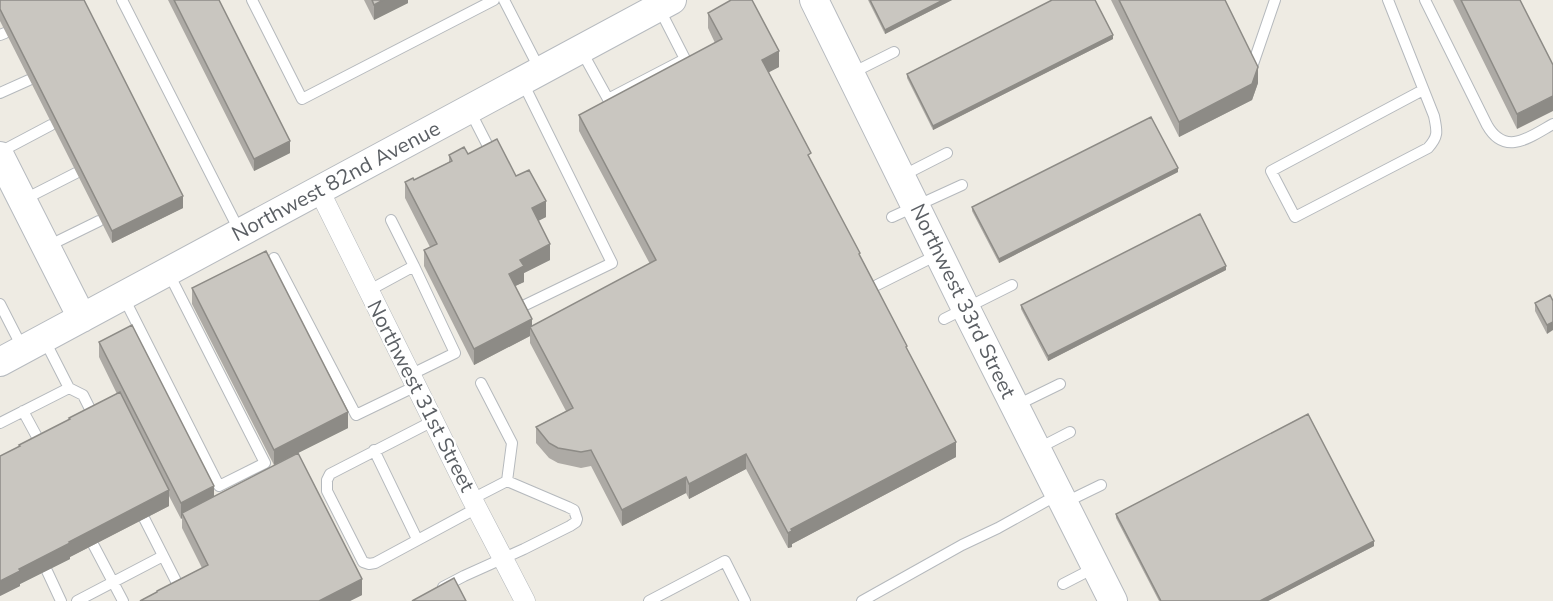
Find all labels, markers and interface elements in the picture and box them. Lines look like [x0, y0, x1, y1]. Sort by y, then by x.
street label: Northwest 82nd Avenue [227, 114, 445, 248]
street label: Northwest 33rd Street [904, 199, 1023, 404]
street label: Northwest 31st Street [361, 296, 482, 497]

